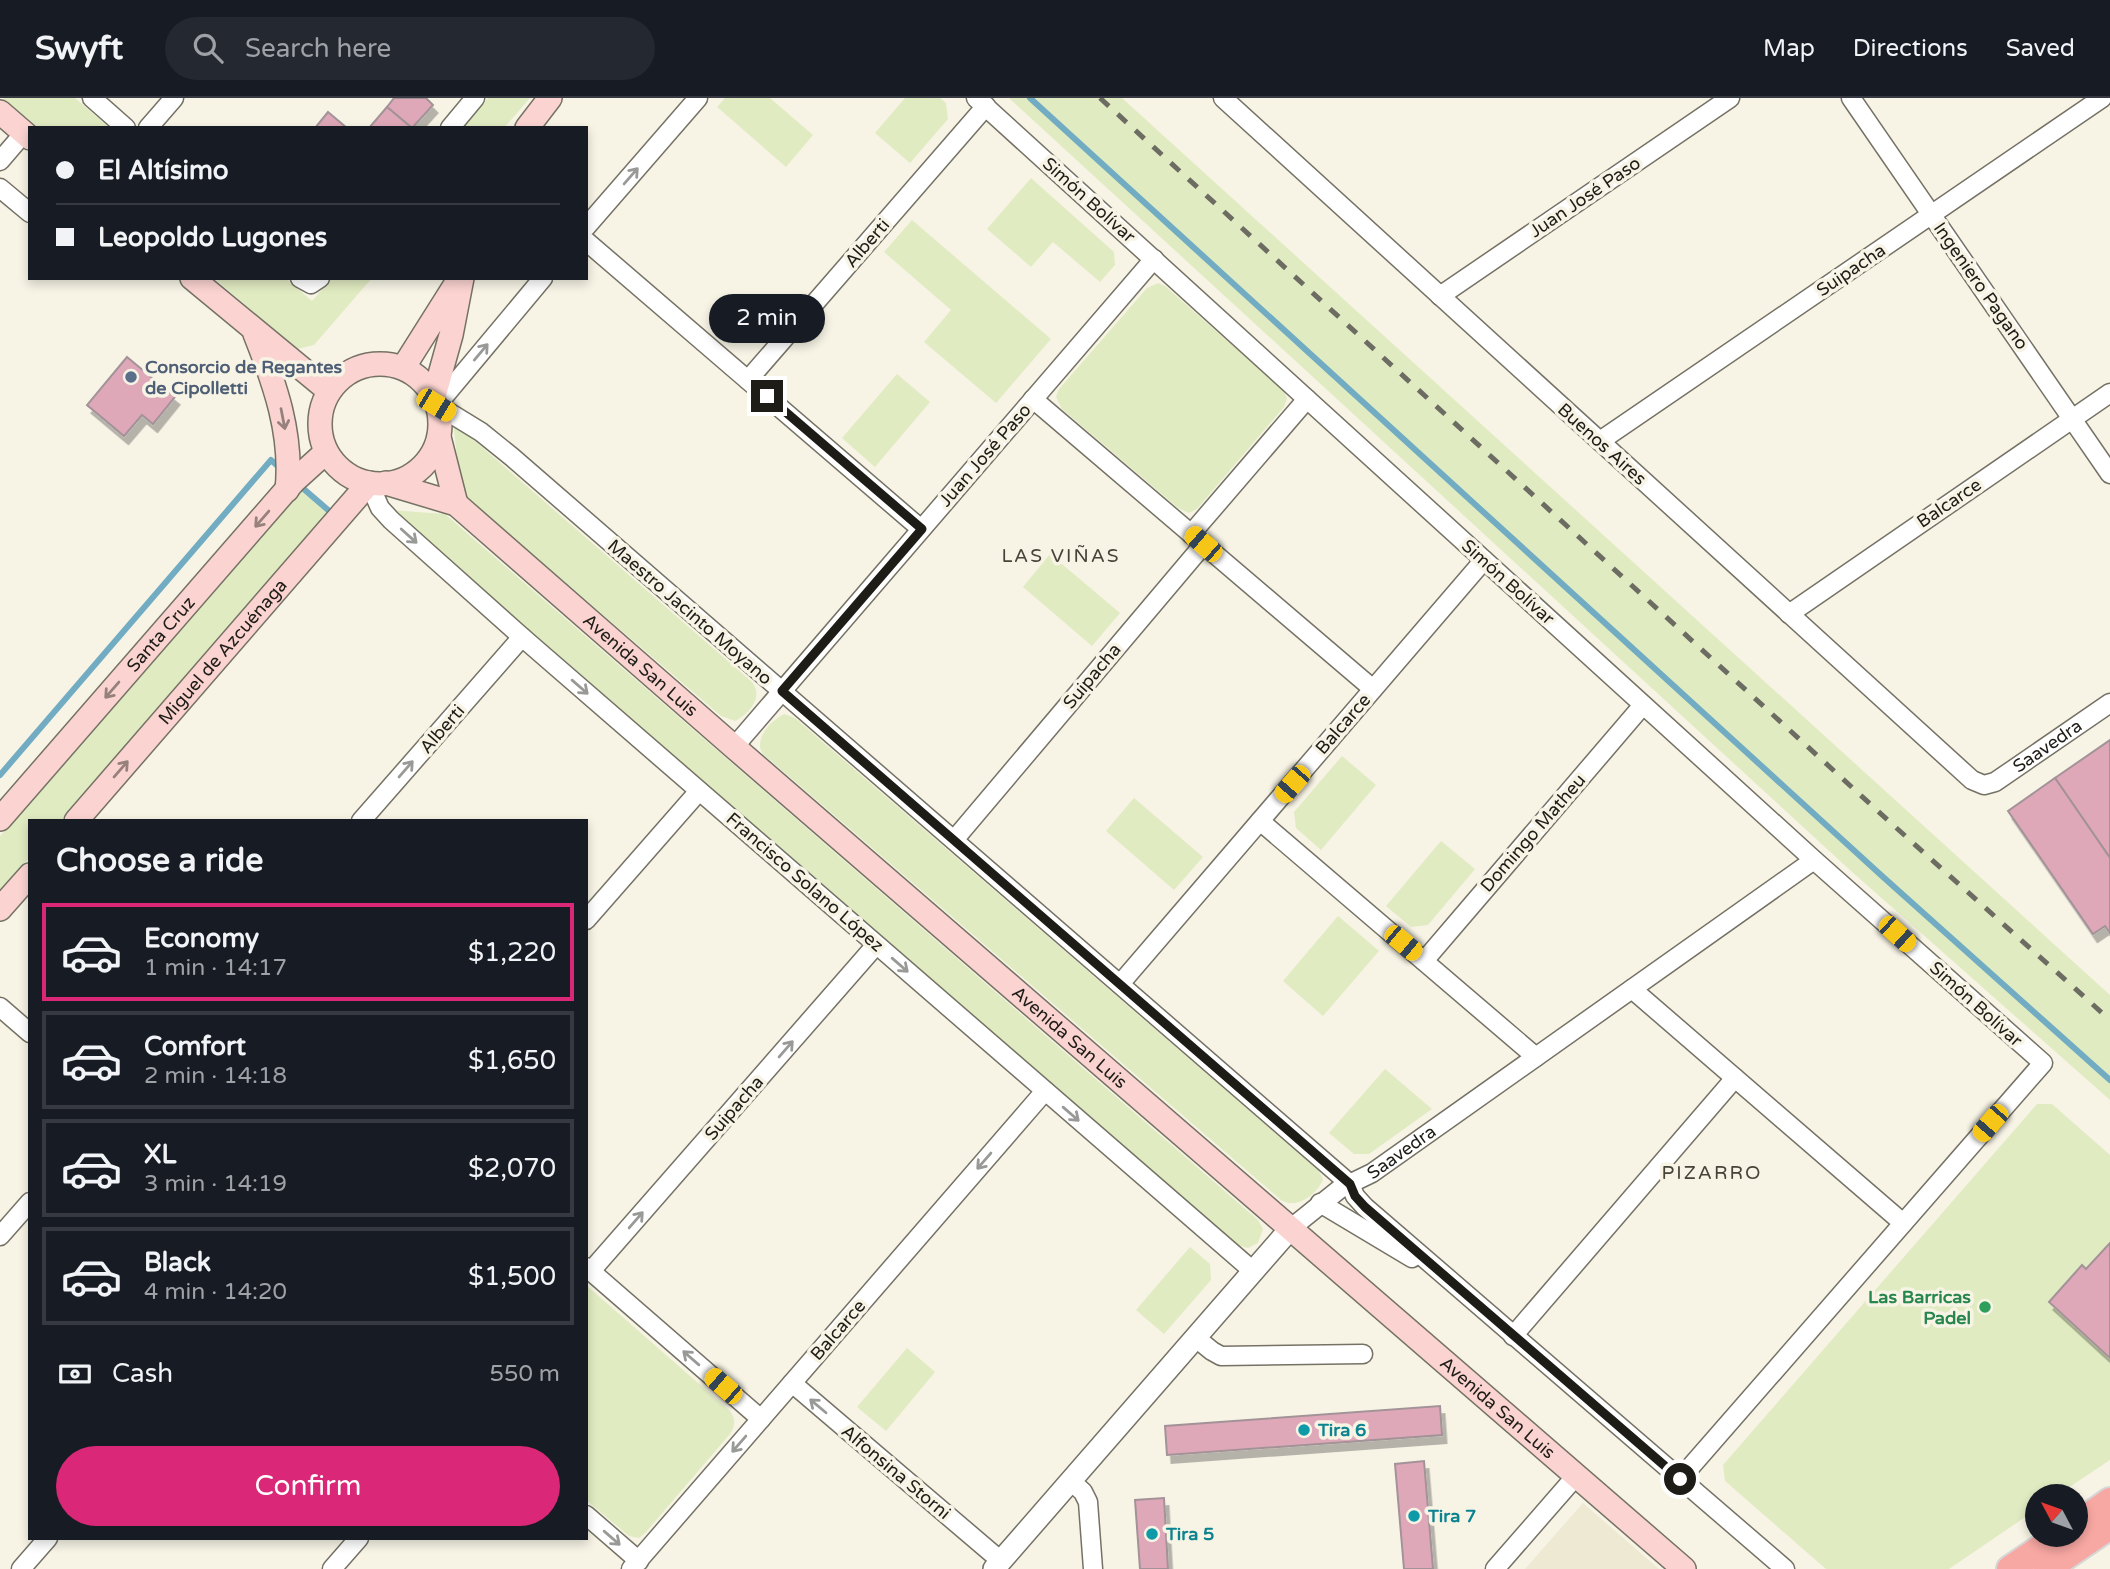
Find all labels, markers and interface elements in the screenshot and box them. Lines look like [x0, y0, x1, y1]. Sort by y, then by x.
search box [165, 17, 655, 80]
text: Swyft [35, 29, 123, 68]
icon: search [189, 29, 227, 67]
text: Search here [245, 33, 391, 64]
text: Map [1763, 34, 1815, 63]
text: Directions [1853, 34, 1968, 63]
text: Saved [2006, 34, 2075, 63]
street label: Juan José Paso [1525, 152, 1645, 242]
street label: Simón Bolívar [1038, 153, 1140, 247]
text: El Altísimo [98, 155, 229, 186]
one-way arrow [623, 167, 639, 185]
street label: Alberti [840, 214, 894, 272]
street label: Ingeniero Pagano [1929, 218, 2033, 354]
text: Leopoldo Lugones [98, 222, 327, 253]
street label: Suipacha [1812, 239, 1890, 301]
callout: 2 min [709, 294, 825, 344]
text: 2 min [736, 304, 798, 332]
one-way arrow [473, 344, 488, 362]
place label: Consorcio de Regantes de Cipolletti [145, 356, 342, 399]
marker: Consorcio de Regantes de Cipolletti [123, 369, 139, 385]
route end [751, 380, 783, 412]
car [413, 385, 460, 425]
street label: Buenos Aires [1553, 398, 1651, 490]
street label: Juan José Paso [934, 399, 1036, 511]
one-way arrow [276, 407, 290, 430]
street label: Balcarce [1913, 473, 1985, 533]
one-way arrow [254, 510, 270, 528]
car [1181, 522, 1226, 566]
one-way arrow [400, 528, 417, 545]
street label: Maestro Jacinto Moyano [603, 535, 777, 689]
street label: Simón Bolívar [1457, 535, 1559, 629]
district label: LAS VIÑAS [1001, 544, 1121, 567]
street label: Miguel de Azcuénaga [154, 574, 292, 729]
street label: Santa Cruz [122, 592, 200, 676]
street label: Avenida San Luis [578, 609, 702, 721]
street label: Suipacha [1058, 639, 1126, 713]
one-way arrow [570, 679, 588, 695]
one-way arrow [104, 681, 120, 699]
street label: Balcarce [1311, 689, 1375, 759]
street label: Alberti [415, 700, 469, 758]
street label: Saavedra [2009, 714, 2086, 777]
one-way arrow [113, 760, 129, 778]
one-way arrow [398, 761, 414, 779]
car [1271, 761, 1314, 807]
street label: Domingo Matheu [1476, 769, 1590, 897]
street label: Francisco Solano López [722, 808, 888, 956]
text: Choose a ride [56, 842, 263, 880]
car [1875, 912, 1920, 956]
icon: car [60, 921, 123, 984]
car [1381, 921, 1426, 965]
text: Economy [144, 923, 259, 954]
text: $1,220 [468, 937, 556, 968]
text: 1 min · 14:17 [144, 954, 287, 982]
one-way arrow [890, 957, 908, 973]
street label: Simón Bolívar [1925, 957, 2027, 1051]
street label: Avenida San Luis [1007, 981, 1132, 1093]
icon: car [60, 1029, 123, 1092]
text: Comfort [144, 1031, 246, 1062]
one-way arrow [778, 1040, 794, 1058]
text: $1,650 [468, 1045, 556, 1076]
text: 2 min · 14:18 [144, 1062, 287, 1090]
street label: Suipacha [700, 1071, 768, 1145]
car [1969, 1100, 2012, 1146]
one-way arrow [1062, 1106, 1080, 1122]
street label: Saavedra [1363, 1120, 1440, 1184]
icon: car [60, 1137, 123, 1200]
text: XL [144, 1139, 176, 1170]
one-way arrow [976, 1152, 992, 1170]
text: $2,070 [468, 1153, 556, 1184]
district label: PIZARRO [1662, 1162, 1762, 1184]
text: 3 min · 14:19 [144, 1170, 287, 1198]
one-way arrow [628, 1211, 644, 1229]
icon: car [60, 1245, 123, 1308]
text: Black [144, 1247, 211, 1278]
text: $1,500 [468, 1261, 556, 1292]
text: 4 min · 14:20 [144, 1278, 287, 1306]
place label: Las Barricas Padel [1868, 1286, 1971, 1329]
street label: Balcarce [806, 1295, 870, 1365]
marker: Las Barricas Padel [1977, 1299, 1993, 1315]
one-way arrow [682, 1350, 700, 1366]
street label: Avenida San Luis [1435, 1352, 1560, 1464]
icon: cash [56, 1355, 94, 1393]
text: Cash [112, 1358, 173, 1389]
text: 550 m [490, 1360, 560, 1388]
car [701, 1364, 746, 1408]
one-way arrow [809, 1398, 827, 1414]
place label: Tira 6 [1317, 1419, 1366, 1441]
street label: Alfonsina Storni [837, 1420, 955, 1524]
marker: Tira 6 [1296, 1422, 1312, 1438]
one-way arrow [731, 1435, 747, 1453]
button: Confirm [56, 1446, 560, 1526]
route start [1664, 1463, 1696, 1495]
north arrow [2025, 1484, 2088, 1547]
map controls [2025, 1484, 2088, 1547]
place label: Tira 7 [1427, 1505, 1476, 1527]
marker: Tira 7 [1406, 1508, 1422, 1524]
place label: Tira 5 [1165, 1523, 1214, 1545]
marker: Tira 5 [1144, 1526, 1160, 1542]
one-way arrow [603, 1530, 621, 1546]

